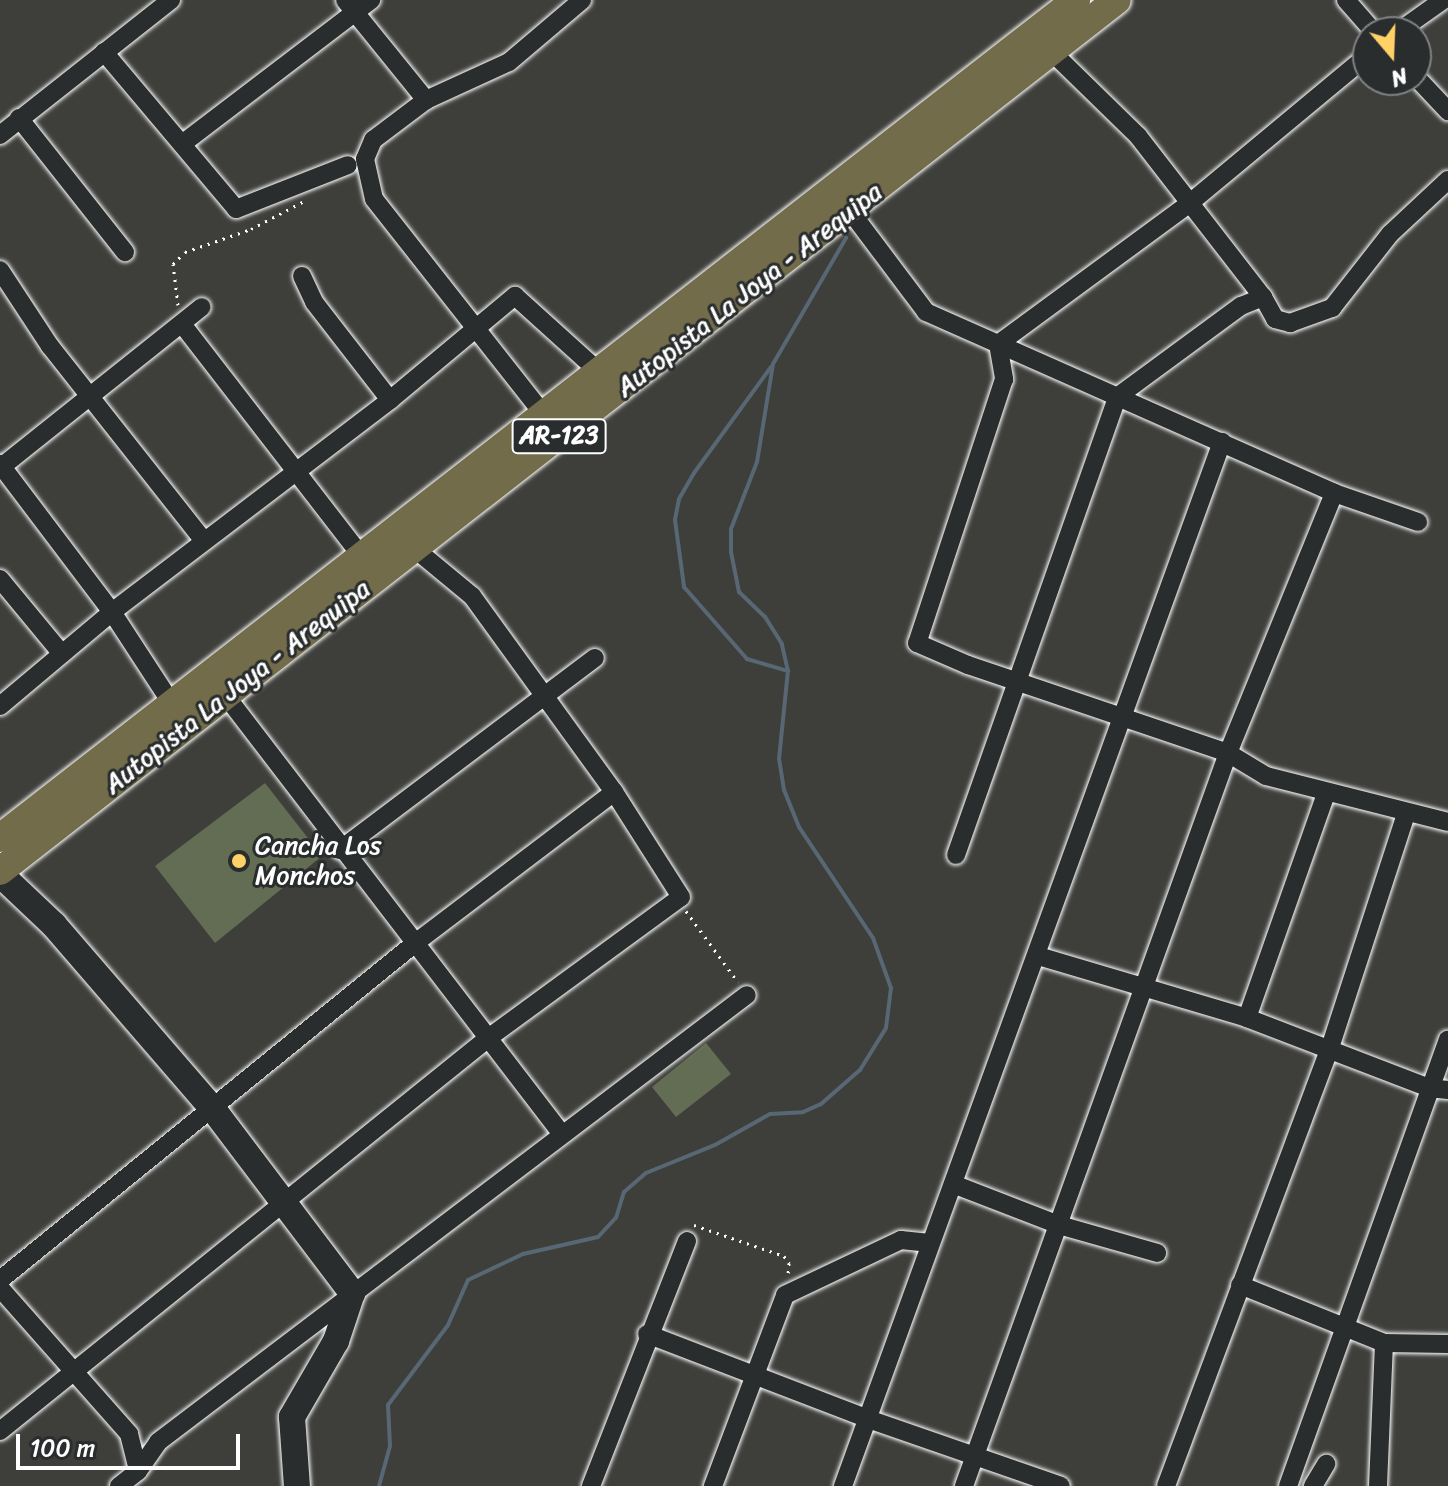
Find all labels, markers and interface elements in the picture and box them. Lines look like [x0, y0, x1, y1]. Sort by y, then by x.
north arrow [1352, 16, 1432, 96]
text: N [1386, 56, 1413, 98]
street label: Autopista La Joya - Arequipa [610, 176, 888, 404]
road number: AR-123 [511, 416, 607, 456]
street label: Autopista La Joya - Arequipa [98, 573, 376, 801]
place label: Cancha Los Monchos [255, 830, 382, 892]
marker: Cancha Los Monchos [230, 852, 248, 870]
scale bar [20, 1418, 244, 1468]
text: 100 m [30, 1427, 95, 1469]

